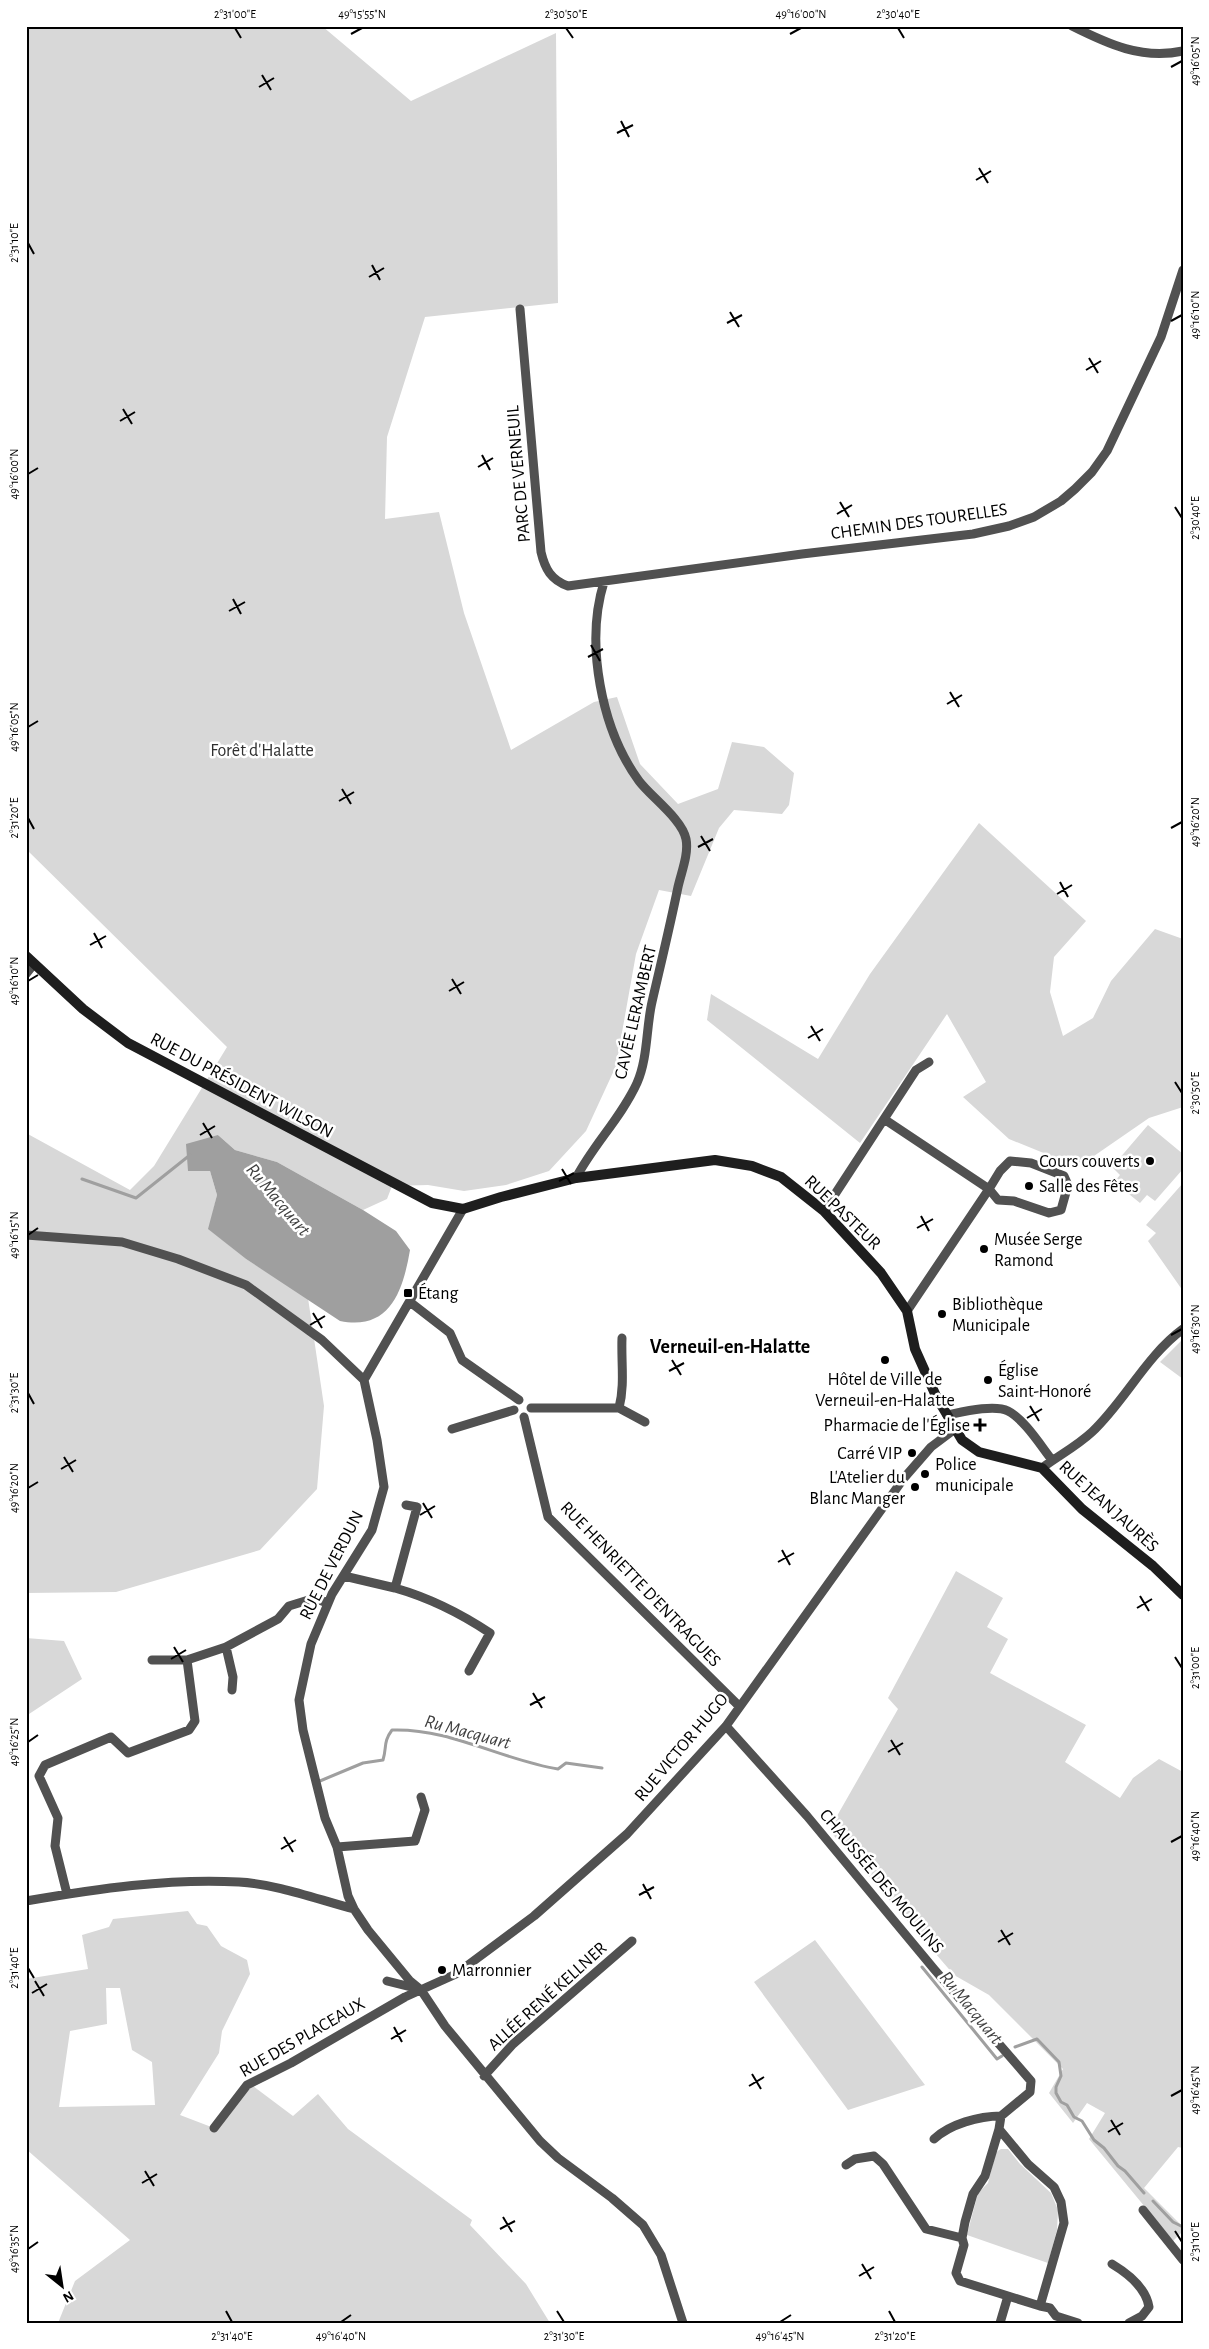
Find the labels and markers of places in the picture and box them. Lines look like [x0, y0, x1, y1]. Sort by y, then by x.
place label: Cours couverts [1039, 1153, 1140, 1171]
marker: Cours couverts [1144, 1155, 1156, 1167]
place label: Salle des Fêtes [1039, 1178, 1139, 1196]
marker: Salle des Fêtes [1023, 1180, 1035, 1192]
place label: Musée Serge Ramond [994, 1231, 1083, 1270]
marker: Musée Serge Ramond [978, 1243, 990, 1255]
place label: Étang [418, 1282, 458, 1303]
marker: Étang [402, 1287, 414, 1299]
place label: Bibliothèque Municipale [952, 1296, 1043, 1335]
marker: Bibliothèque Municipale [936, 1308, 948, 1320]
marker: Hôtel de Ville de Verneuil-en-Halatte [879, 1354, 891, 1366]
place label: Église Saint-Honoré [998, 1359, 1091, 1401]
place label: Hôtel de Ville de Verneuil-en-Halatte [815, 1371, 955, 1410]
marker: Église Saint-Honoré [982, 1374, 994, 1386]
place label: Pharmacie de l'Église [824, 1414, 970, 1435]
marker: Pharmacie de l'Église [974, 1419, 986, 1431]
place label: Carré VIP [837, 1445, 902, 1463]
marker: Carré VIP [906, 1447, 918, 1459]
place label: Police municipale [935, 1456, 1014, 1495]
marker: Police municipale [919, 1468, 931, 1480]
place label: L'Atelier du Blanc Manger [809, 1469, 905, 1508]
marker: L'Atelier du Blanc Manger [909, 1481, 921, 1493]
place label: Marronnier [452, 1962, 531, 1980]
marker: Marronnier [436, 1964, 448, 1976]

